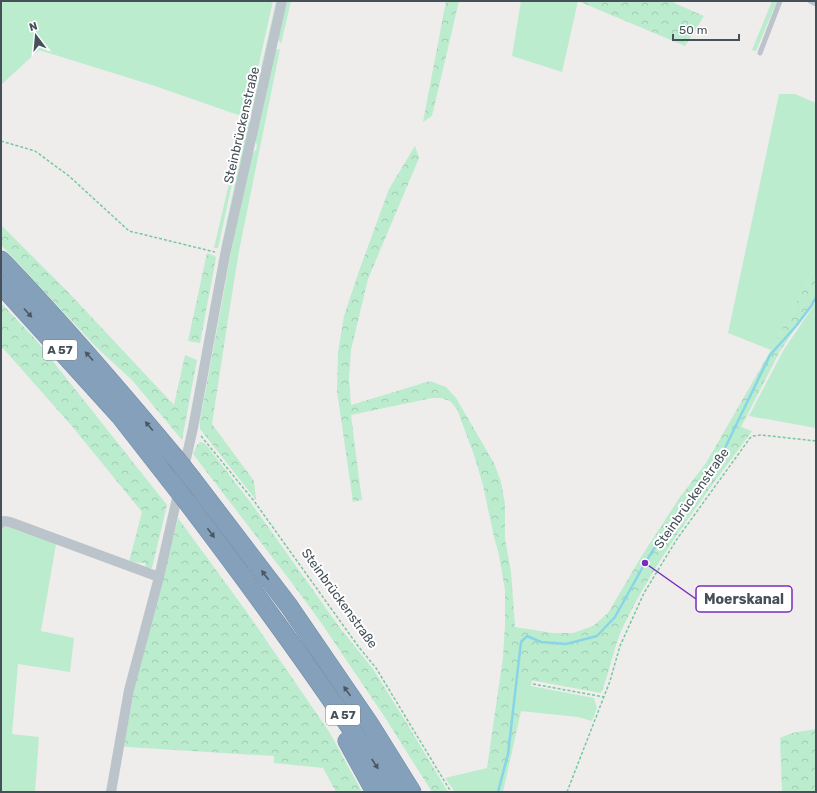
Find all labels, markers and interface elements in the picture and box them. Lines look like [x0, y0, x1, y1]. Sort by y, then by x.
north arrow [16, 16, 56, 56]
scale bar [673, 16, 739, 42]
text: N [28, 20, 39, 34]
text: 50 m [679, 23, 707, 37]
street label: Steinbrückenstraße [221, 65, 262, 185]
one-way arrow [23, 308, 32, 318]
road number: A 57 [43, 340, 77, 360]
one-way arrow [84, 351, 93, 361]
one-way arrow [145, 421, 153, 432]
street label: Steinbrückenstraße [651, 445, 732, 551]
one-way arrow [207, 528, 215, 539]
street label: Steinbrückenstraße [298, 546, 381, 651]
one-way arrow [261, 570, 269, 581]
callout: Moerskanal [696, 586, 792, 612]
text: Moerskanal [704, 591, 784, 608]
one-way arrow [343, 686, 351, 696]
road number: A 57 [326, 705, 360, 725]
one-way arrow [371, 759, 379, 769]

